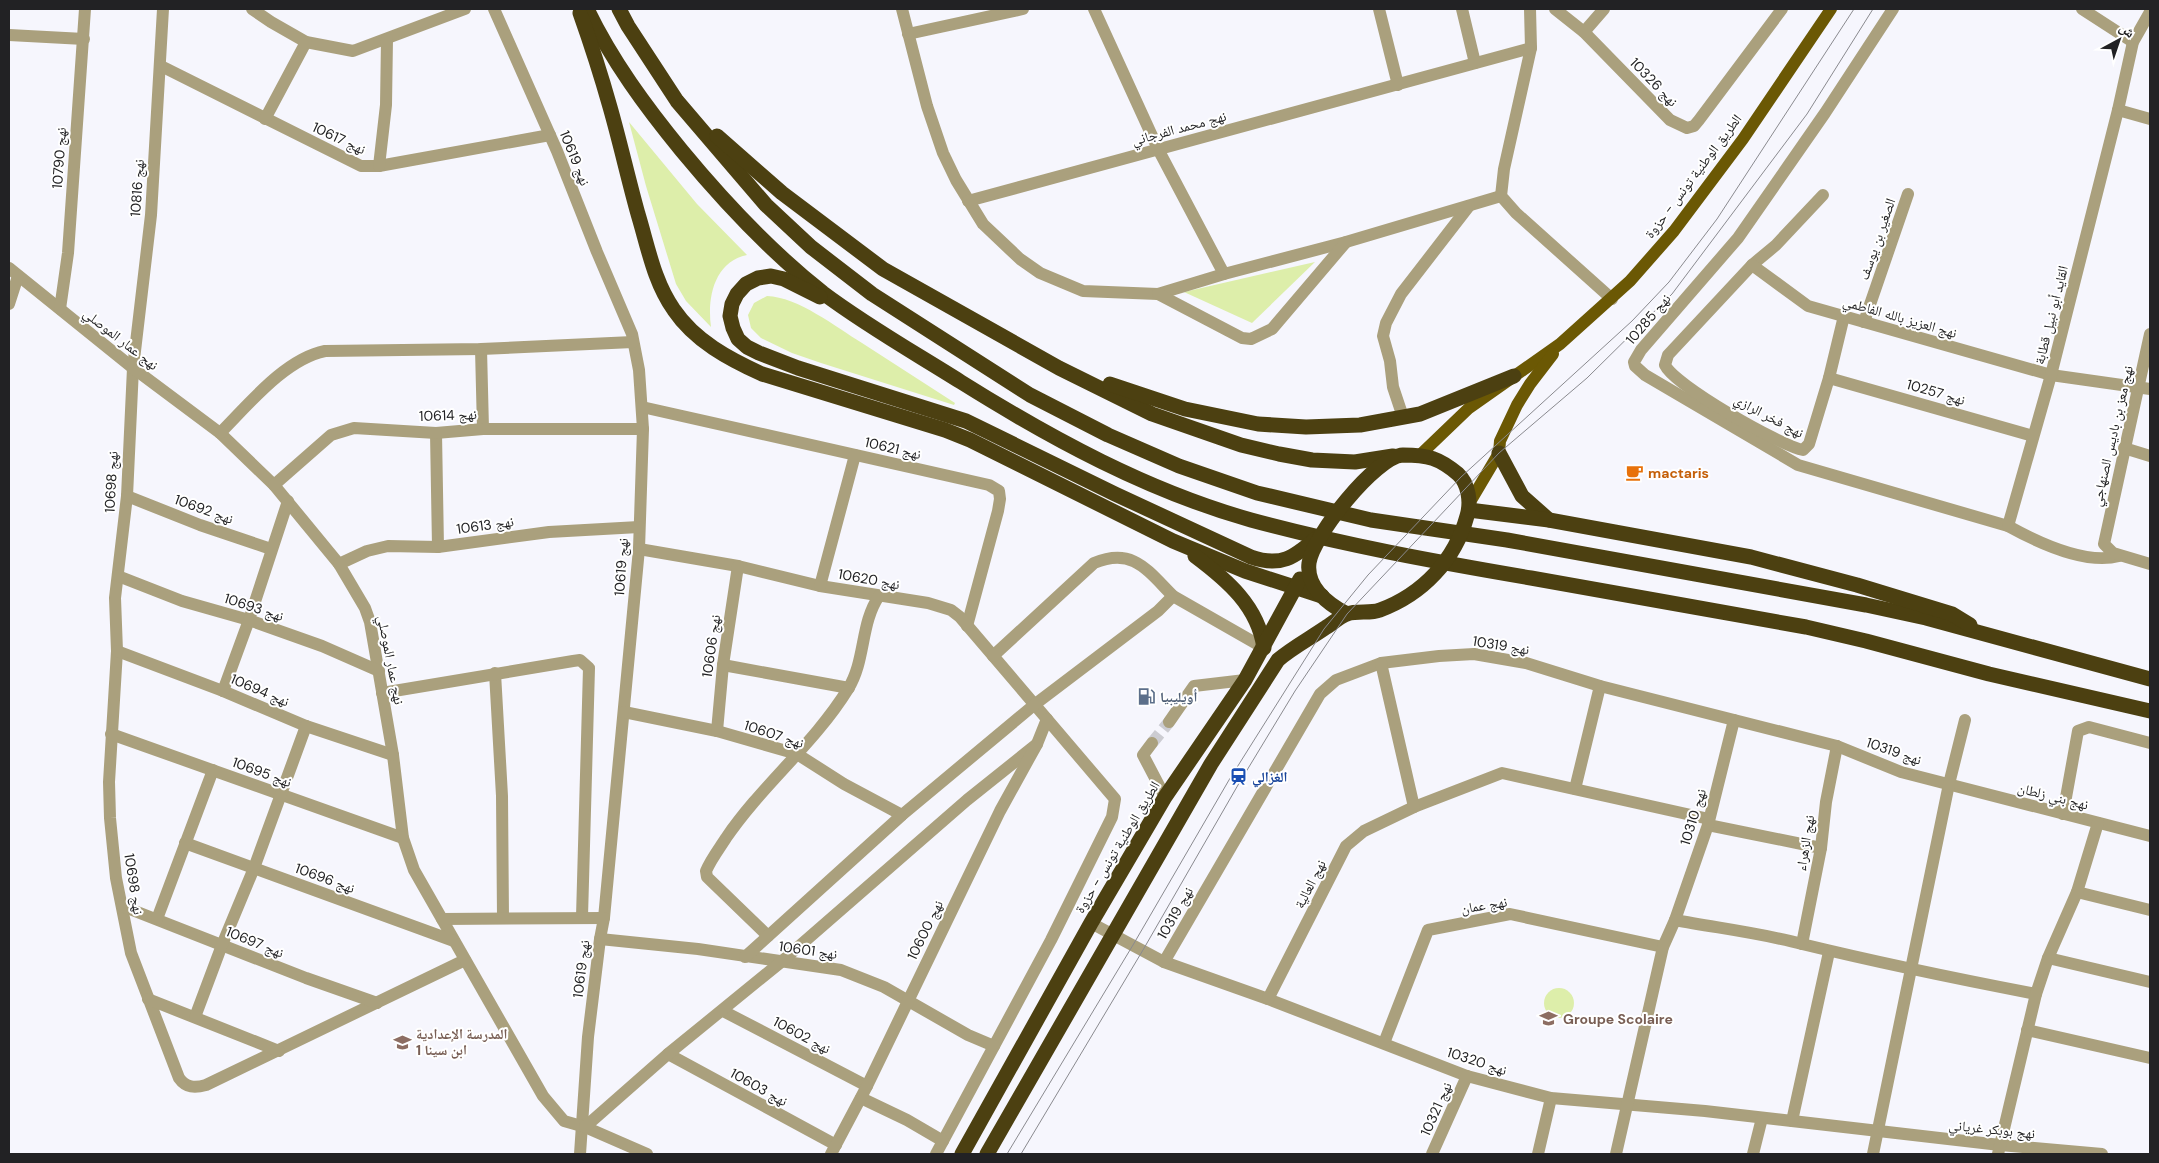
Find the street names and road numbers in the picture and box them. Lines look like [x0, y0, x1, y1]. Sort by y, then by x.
street label: نهج 10326 [1626, 54, 1682, 111]
street label: نهج محمد الفرجاني [1130, 107, 1229, 152]
street label: الطريق الوطنية تونس - حزوة [1640, 110, 1746, 242]
street label: نهج 10617 [309, 118, 369, 159]
street label: نهج 10790 [48, 127, 71, 189]
street label: نهج 10619 [555, 128, 594, 189]
street label: نهج 10816 [126, 159, 149, 217]
street label: الصغير بن يوسف [1855, 196, 1899, 282]
street label: القايد أبو نبيل قطابة [2030, 264, 2072, 366]
street label: نهج 10285 [1622, 290, 1675, 349]
street label: نهج العزيز بالله الفاطمي [1840, 292, 1959, 344]
street label: نهج عمار الموصلي [78, 304, 162, 376]
street label: نهج معز بن باديس الصنهاجي [2087, 364, 2140, 509]
street label: نهج 10257 [1904, 375, 1967, 410]
street label: نهج فخر الرازي [1730, 390, 1807, 444]
street label: نهج 10614 [419, 405, 477, 426]
street label: نهج 10621 [863, 433, 923, 464]
street label: نهج 10698 [100, 451, 123, 513]
street label: نهج 10692 [172, 490, 236, 529]
street label: نهج 10613 [455, 512, 515, 539]
street label: نهج 10619 [610, 537, 633, 597]
street label: نهج 10620 [837, 565, 901, 594]
street label: نهج 10693 [222, 589, 286, 626]
street label: نهج 10606 [698, 613, 725, 679]
street label: نهج عمار الموصلي [371, 614, 408, 707]
street label: نهج 10319 [1471, 632, 1531, 659]
street label: نهج 10694 [228, 670, 292, 711]
street label: نهج 10607 [742, 716, 806, 753]
street label: نهج 10319 [1864, 733, 1924, 770]
street label: نهج 10695 [229, 753, 294, 792]
street label: الطريق الوطنية تونس - حزوة [1070, 778, 1164, 917]
street label: نهج بني زلطان [2015, 779, 2090, 816]
street label: نهج 10310 [1676, 786, 1711, 848]
street label: نهج الزهراء [1792, 814, 1819, 872]
street label: نهج 10698 [119, 852, 148, 916]
street label: نهج العالية [1290, 857, 1331, 912]
street label: نهج 10696 [292, 859, 357, 898]
street label: نهج 10319 [1153, 884, 1198, 943]
street label: نهج عمان [1459, 892, 1509, 919]
street label: نهج 10600 [903, 897, 948, 963]
street label: نهج 10697 [223, 922, 287, 963]
street label: نهج 10601 [777, 937, 839, 964]
street label: نهج 10619 [569, 939, 594, 999]
street label: نهج 10602 [770, 1012, 834, 1059]
street label: نهج 10320 [1444, 1043, 1509, 1080]
street label: نهج 10603 [727, 1064, 791, 1111]
street label: نهج 10321 [1416, 1079, 1457, 1139]
street label: نهج بوبكر غرياني [1948, 1116, 2036, 1145]

